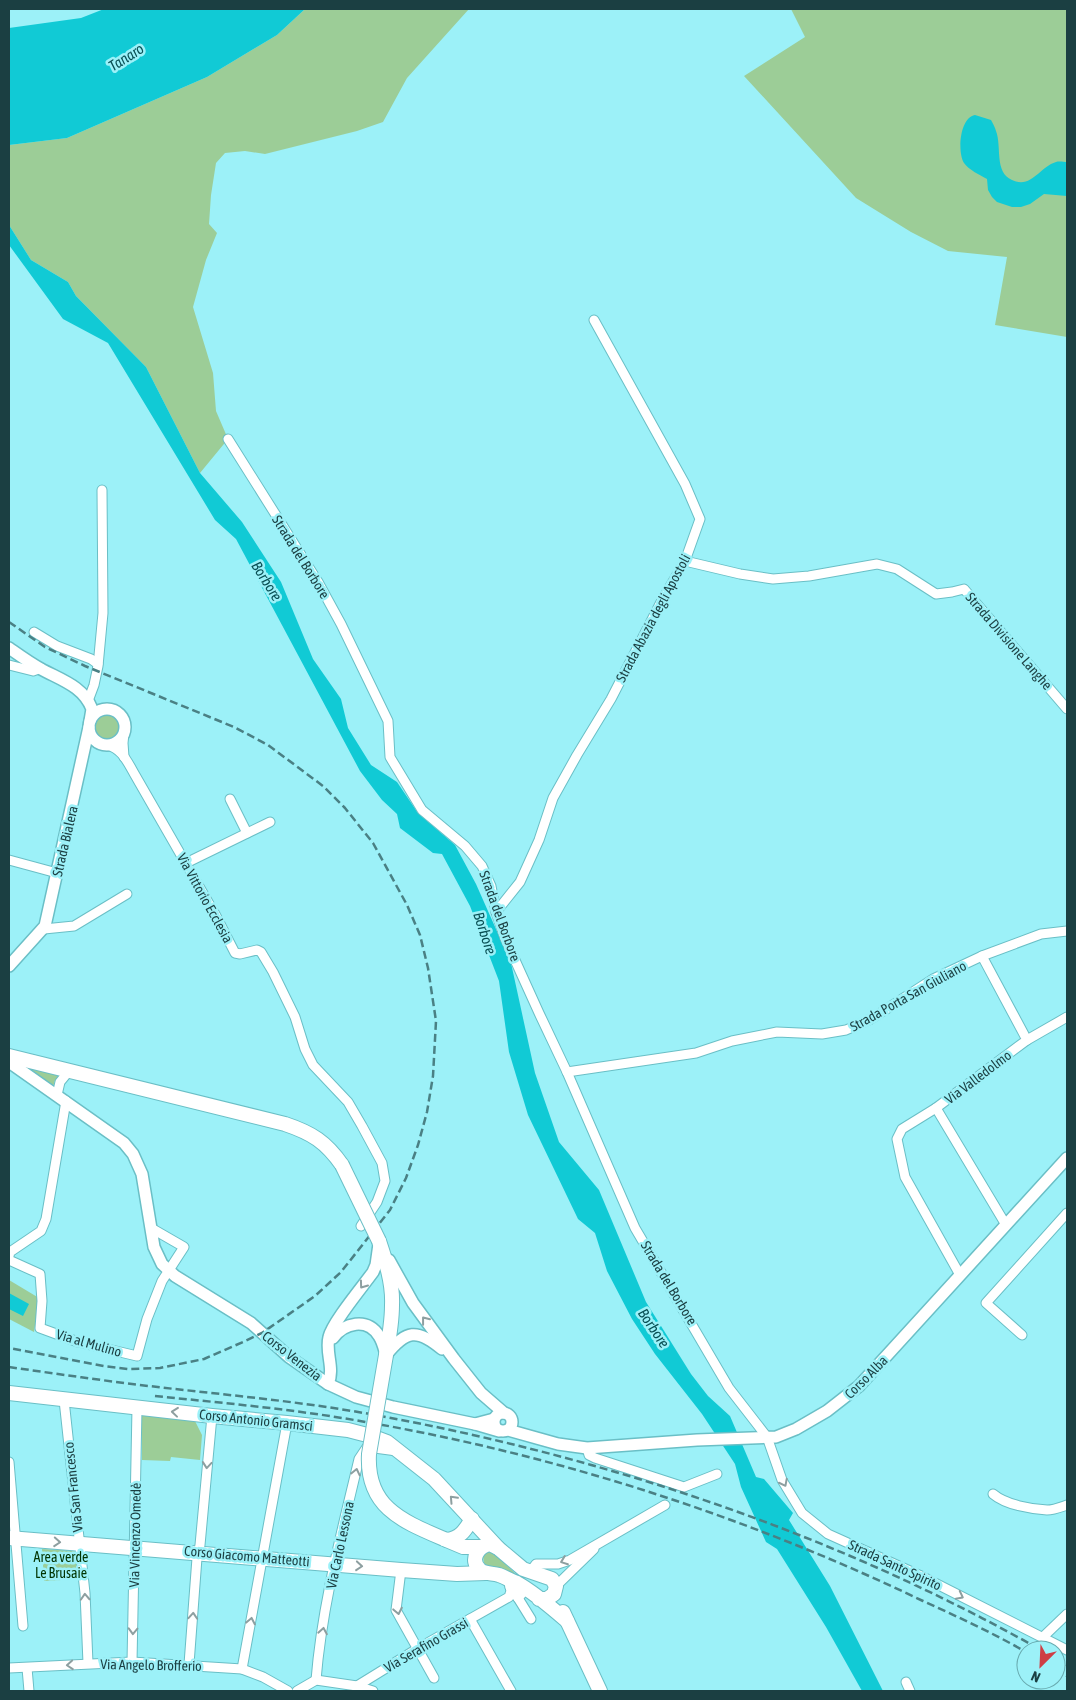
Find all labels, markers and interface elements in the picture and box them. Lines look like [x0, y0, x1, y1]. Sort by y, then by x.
water label: Tanaro [105, 40, 147, 74]
street label: Strada del Borbore [269, 512, 333, 602]
street label: Strada Abazia degli Apostoli [613, 551, 693, 685]
water label: Borbore [248, 558, 286, 604]
street label: Strada Divisione Langhe [963, 589, 1055, 693]
street label: Strada Bialera [49, 804, 81, 878]
street label: Via Vittorio Ecclesia [174, 850, 236, 946]
street label: Strada del Borbore [476, 868, 524, 964]
water label: Borbore [470, 910, 500, 956]
street label: Strada Porta San Giuliano [847, 957, 969, 1035]
street label: Via Valledolmo [942, 1047, 1014, 1107]
street label: Strada del Borbore [637, 1238, 701, 1328]
one-way arrow [360, 1280, 370, 1289]
water label: Borbore [634, 1305, 674, 1351]
one-way arrow [422, 1316, 431, 1325]
street label: Via al Mulino [55, 1326, 123, 1360]
street label: Corso Venezia [259, 1328, 325, 1384]
street label: Corso Alba [841, 1352, 891, 1402]
street label: Corso Antonio Gramsci [198, 1406, 314, 1434]
one-way arrow [171, 1407, 179, 1418]
street label: Via San Francesco [60, 1441, 86, 1533]
one-way arrow [202, 1461, 213, 1469]
one-way arrow [350, 1468, 361, 1477]
one-way arrow [778, 1478, 788, 1487]
street label: Via Vincenzo Omedè [126, 1483, 144, 1587]
one-way arrow [450, 1496, 459, 1505]
street label: Via Carlo Lessona [323, 1500, 357, 1590]
one-way arrow [54, 1536, 62, 1547]
street label: Strada Santo Spirito [846, 1537, 944, 1593]
street label: Corso Giacomo Matteotti [184, 1543, 310, 1569]
park label: Area verde Le Brusaie [34, 1549, 88, 1581]
one-way arrow [560, 1555, 569, 1566]
one-way arrow [355, 1560, 363, 1571]
one-way arrow [955, 1590, 964, 1600]
one-way arrow [79, 1593, 90, 1601]
one-way arrow [393, 1607, 403, 1616]
one-way arrow [187, 1612, 198, 1620]
street label: Via Serafino Grassi [381, 1614, 471, 1676]
one-way arrow [245, 1616, 256, 1625]
one-way arrow [127, 1627, 138, 1635]
one-way arrow [317, 1627, 327, 1636]
north arrow [1016, 1640, 1066, 1690]
street label: Via Angelo Brofferio [100, 1656, 202, 1674]
one-way arrow [65, 1659, 73, 1670]
text: N [1029, 1668, 1043, 1686]

